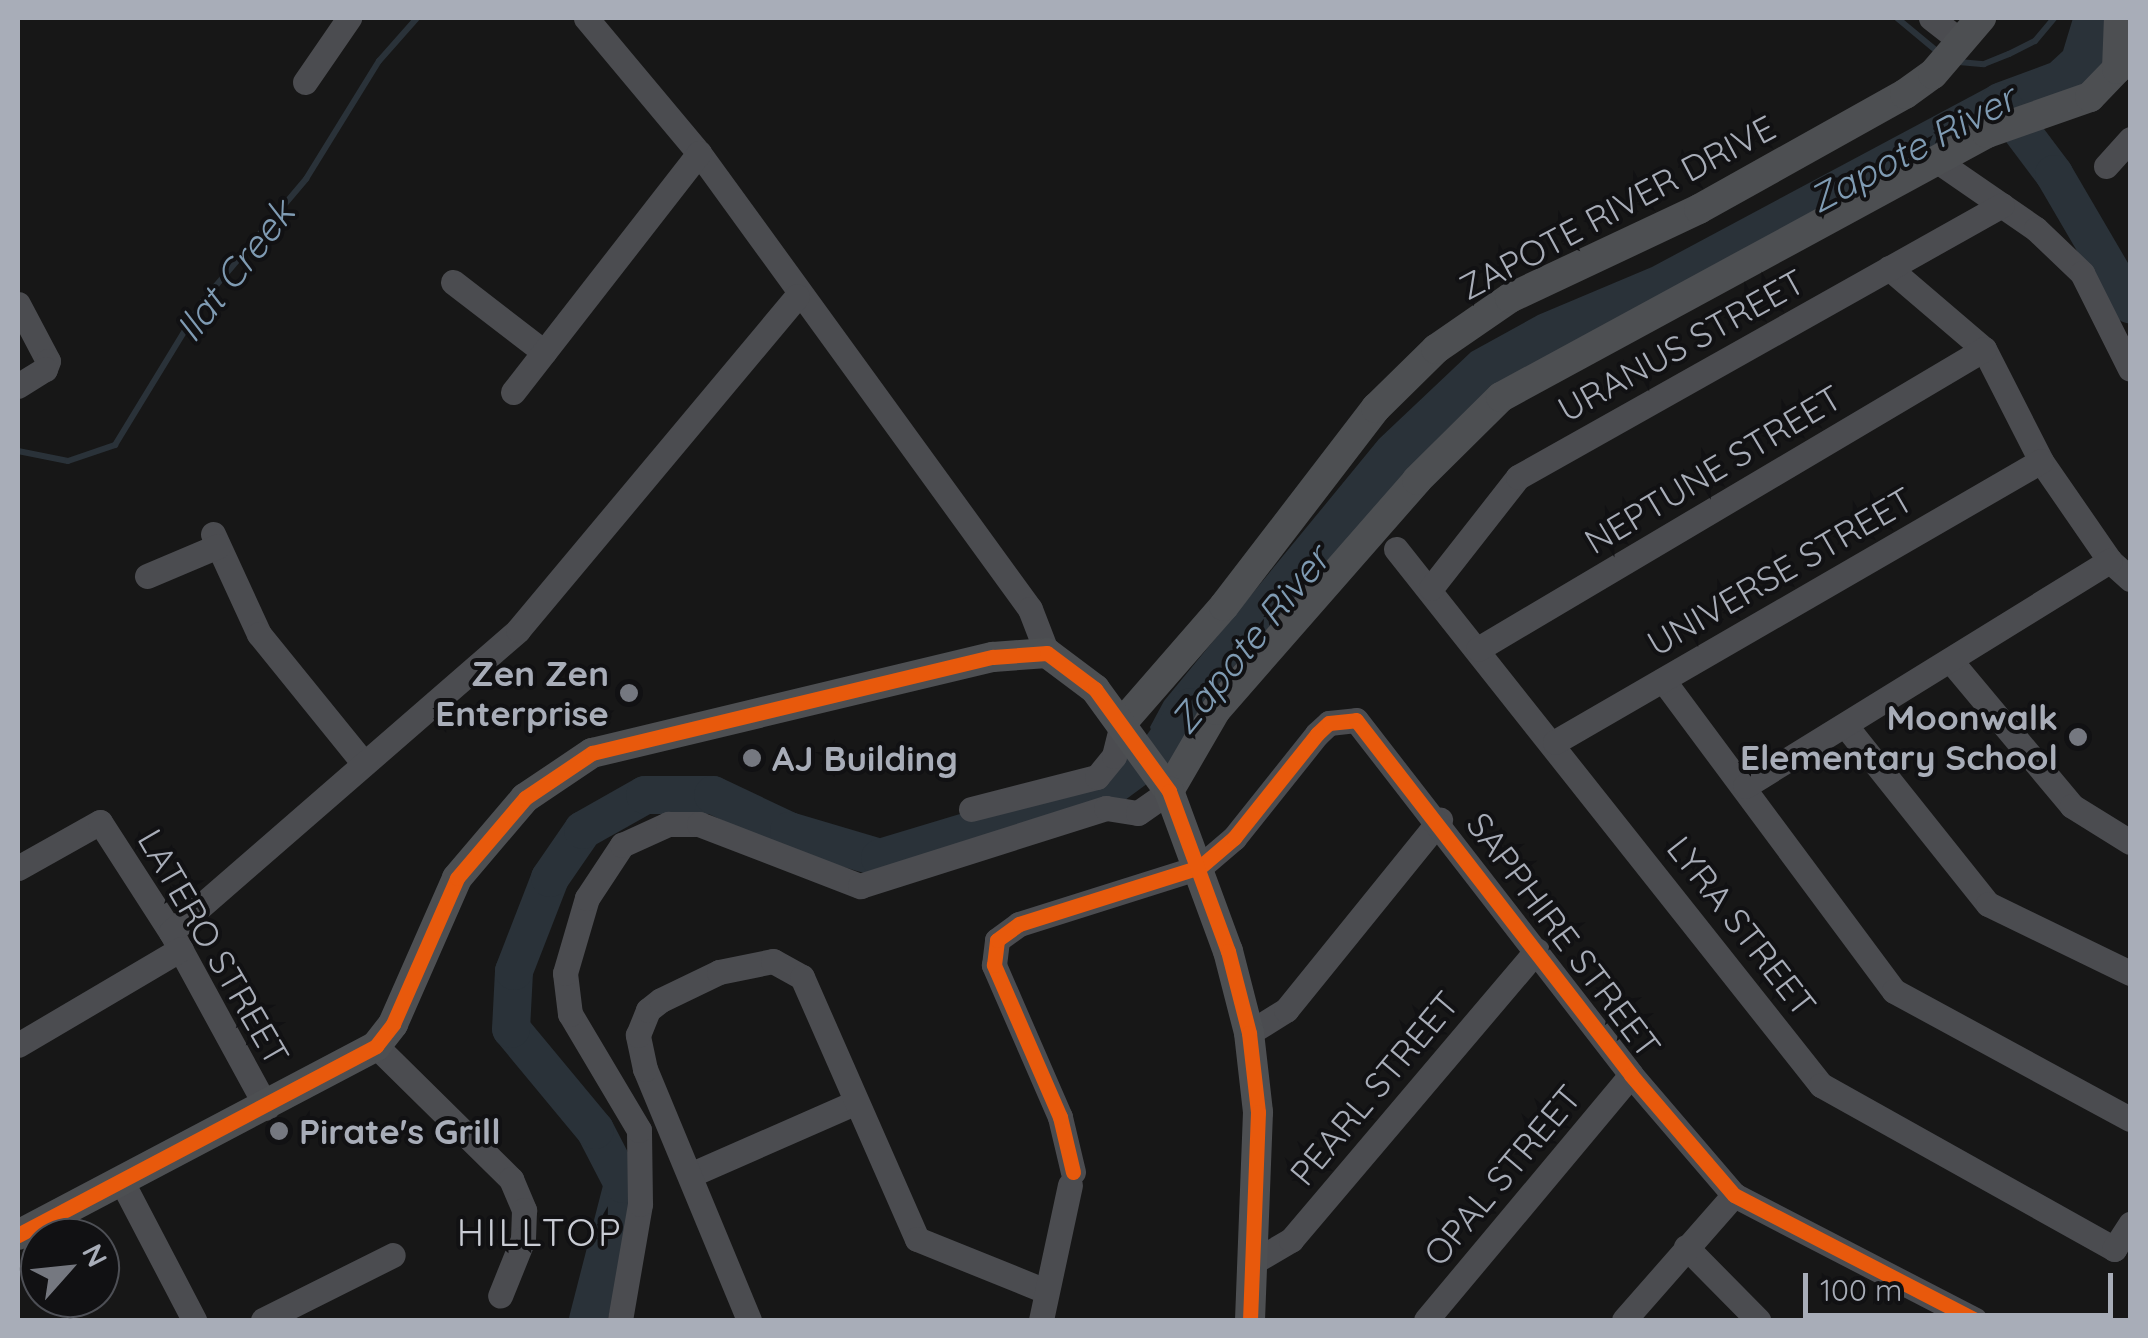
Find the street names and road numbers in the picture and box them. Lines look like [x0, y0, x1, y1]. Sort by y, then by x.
street label: ZAPOTE RIVER DRIVE [1452, 106, 1782, 308]
street label: URANUS STREET [1550, 260, 1812, 430]
street label: NEPTUNE STREET [1577, 376, 1849, 562]
street label: UNIVERSE STREET [1640, 478, 1920, 664]
street label: SAPPHIRE STREET [1458, 804, 1670, 1066]
street label: LATERO STREET [130, 822, 298, 1072]
street label: LYRA STREET [1659, 828, 1825, 1024]
street label: PEARL STREET [1281, 983, 1467, 1193]
street label: OPAL STREET [1414, 1076, 1590, 1274]

